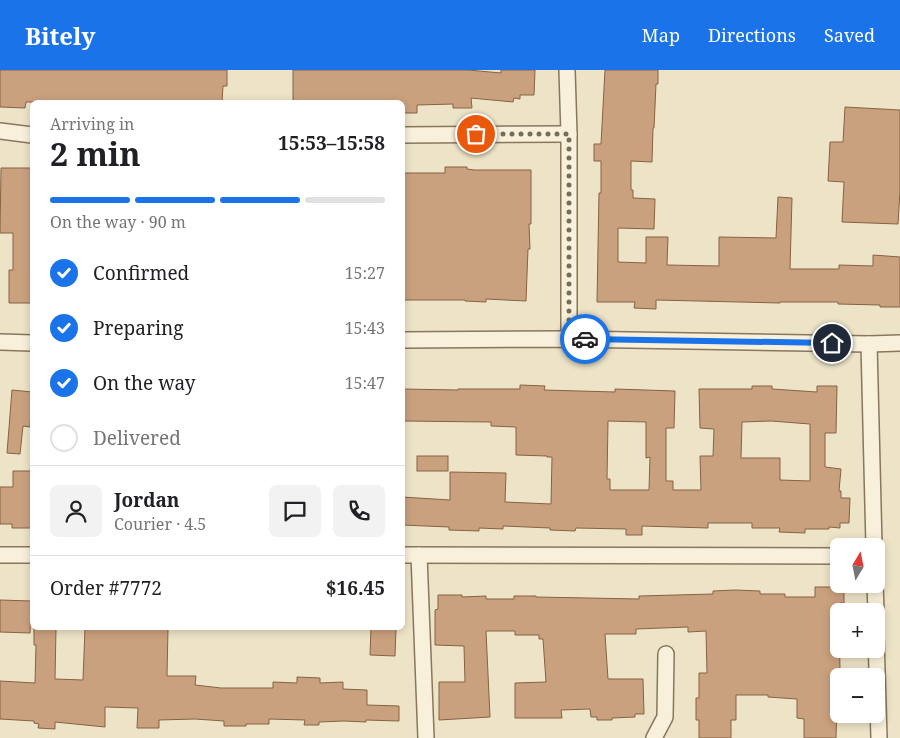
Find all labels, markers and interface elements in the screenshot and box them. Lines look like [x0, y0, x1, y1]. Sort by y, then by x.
text: Bitely [25, 19, 95, 52]
text: Map [642, 23, 680, 47]
text: Directions [708, 23, 796, 47]
text: Saved [824, 23, 875, 47]
text: Arriving in [50, 113, 134, 135]
pin [455, 113, 497, 155]
icon: bag [462, 120, 490, 148]
text: 15:53–15:58 [278, 130, 385, 156]
text: 2 min [50, 132, 141, 175]
text: On the way · 90 m [50, 211, 186, 233]
icon: check [50, 259, 78, 287]
text: Confirmed [93, 260, 189, 286]
text: 15:27 [345, 262, 385, 284]
icon: check [50, 314, 78, 342]
courier [560, 314, 610, 364]
text: Preparing [93, 315, 183, 341]
text: 15:43 [345, 317, 385, 339]
pin [811, 322, 853, 364]
icon: car [571, 325, 599, 353]
icon: home [818, 329, 846, 357]
icon: check [50, 369, 78, 397]
text: On the way [93, 370, 196, 396]
text: 15:47 [345, 372, 385, 394]
text: Delivered [93, 425, 181, 451]
button: person [50, 485, 102, 537]
button: chat [269, 485, 321, 537]
button: phone [333, 485, 385, 537]
text: Jordan [114, 487, 180, 513]
text: Courier · 4.5 [114, 513, 206, 535]
north arrow [830, 538, 885, 592]
map controls [830, 538, 885, 723]
text: Order #7772 [50, 575, 162, 601]
text: $16.45 [326, 575, 385, 601]
button: + [830, 603, 885, 658]
button: − [830, 668, 885, 723]

